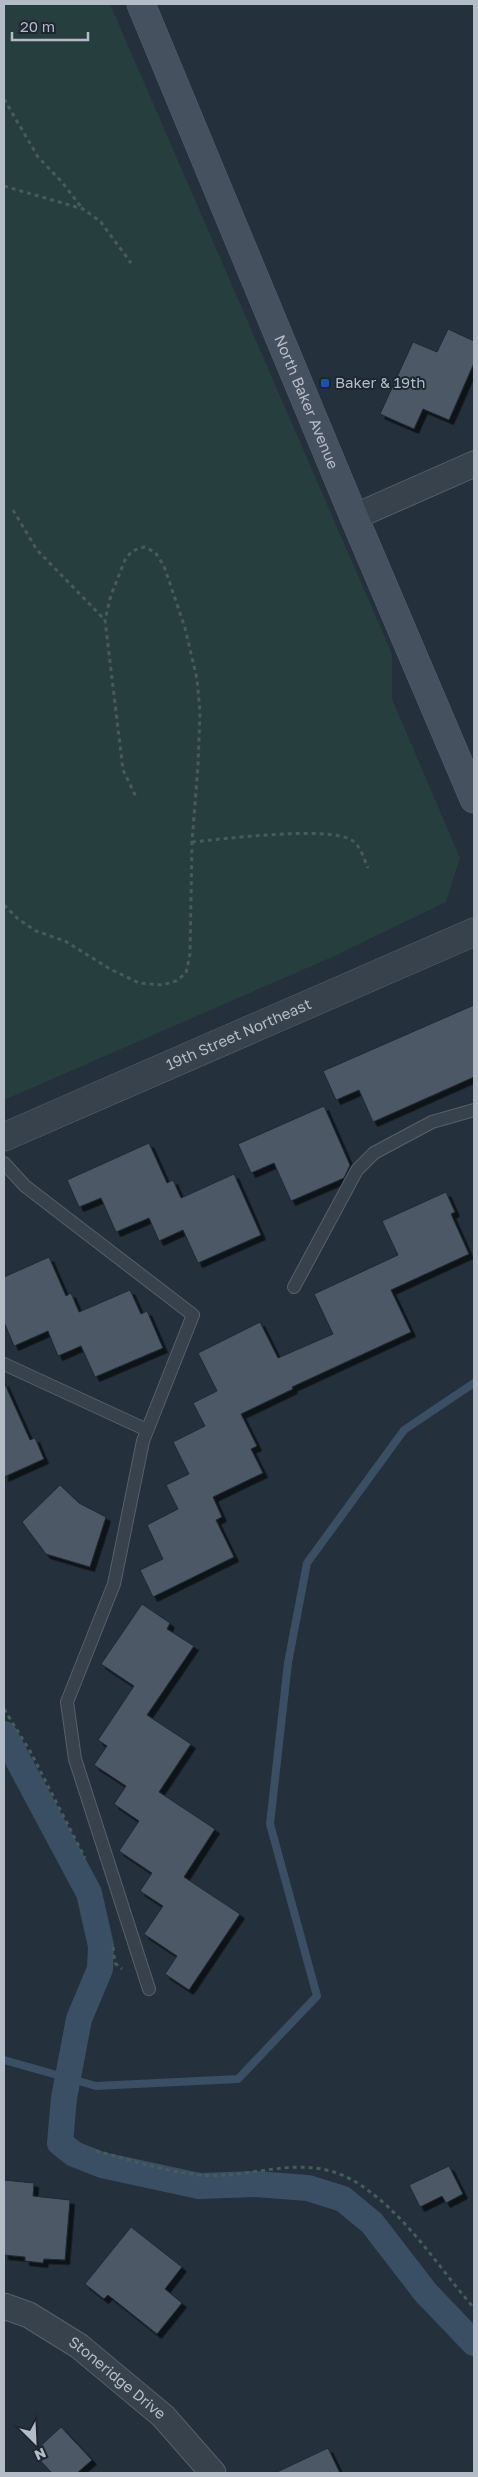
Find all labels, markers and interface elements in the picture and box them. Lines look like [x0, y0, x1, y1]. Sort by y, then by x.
scale bar [12, 10, 89, 42]
text: 20 m [20, 17, 55, 35]
street label: North Baker Avenue [271, 332, 343, 472]
place label: Baker & 19th [335, 373, 425, 391]
marker: Baker & 19th [319, 377, 331, 389]
street label: 19th Street Northeast [163, 994, 314, 1073]
street label: Stoneridge Drive [66, 2332, 170, 2423]
north arrow [10, 2417, 60, 2467]
text: N [32, 2444, 49, 2464]

